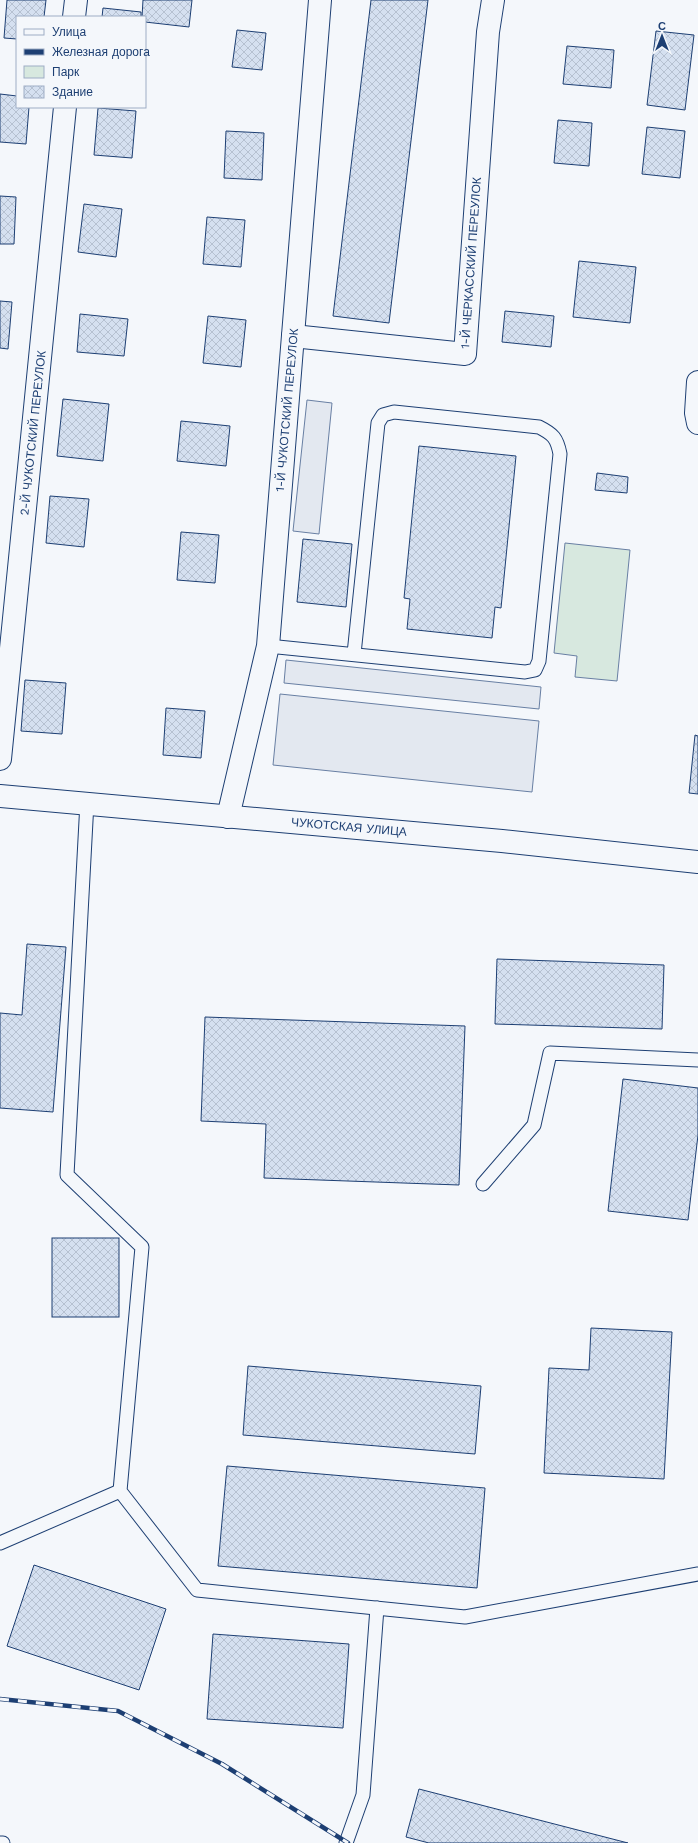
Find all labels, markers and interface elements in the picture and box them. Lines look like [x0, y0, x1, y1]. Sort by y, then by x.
legend [16, 16, 146, 108]
north arrow [642, 16, 682, 56]
text: С [658, 20, 666, 33]
text: Улица [52, 25, 86, 39]
text: Железная дорога [52, 45, 150, 59]
text: Парк [52, 65, 80, 79]
text: Здание [52, 85, 93, 99]
street label: 1-Й ЧЕРКАССКИЙ ПЕРЕУЛОК [457, 177, 484, 349]
street label: 1-Й ЧУКОТСКИЙ ПЕРЕУЛОК [272, 328, 301, 492]
street label: 2-Й ЧУКОТСКИЙ ПЕРЕУЛОК [16, 350, 49, 516]
street label: ЧУКОТСКАЯ УЛИЦА [291, 815, 407, 839]

